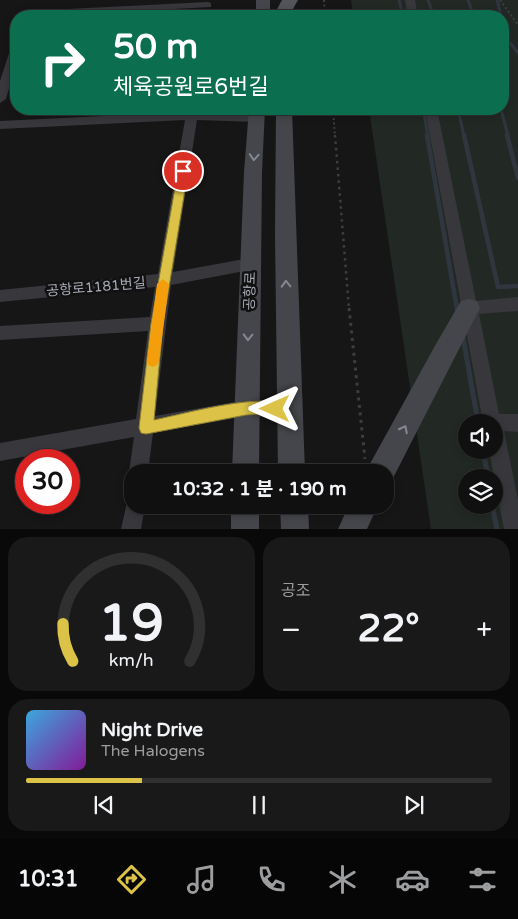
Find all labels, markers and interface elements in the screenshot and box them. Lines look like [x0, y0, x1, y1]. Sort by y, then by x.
text: 50 m [113, 26, 198, 68]
icon: right [30, 30, 95, 95]
text: 체육공원로6번길 [113, 74, 269, 100]
pin [162, 150, 204, 192]
one-way arrow [248, 154, 259, 162]
icon: arrive [169, 157, 197, 185]
street label: 공항로 [241, 271, 259, 311]
street label: 공항로1181번길 [46, 274, 146, 300]
one-way arrow [281, 280, 292, 288]
one-way arrow [243, 334, 254, 342]
position arrow [248, 382, 300, 434]
map controls [458, 414, 503, 514]
button: sound [458, 414, 503, 459]
one-way arrow [398, 425, 408, 434]
speed limit sign: 30 [15, 449, 80, 514]
button: layers [458, 469, 503, 514]
text: 10:32 · 1 분 · 190 m [172, 478, 346, 500]
text: 공조 [281, 581, 310, 601]
text: 19 [99, 592, 164, 655]
text: 22° [358, 606, 420, 652]
text: − [281, 613, 301, 647]
text: + [476, 613, 492, 647]
text: km/h [109, 650, 154, 671]
text: Night Drive [101, 719, 203, 741]
text: The Halogens [101, 741, 205, 761]
icon: previous [90, 791, 118, 819]
icon: pause [245, 791, 273, 819]
icon: next [400, 791, 428, 819]
icon: directions [114, 862, 149, 897]
icon: music [184, 862, 219, 897]
icon: phone [254, 862, 289, 897]
icon: climate [325, 862, 360, 897]
icon: car [395, 862, 430, 897]
icon: filters [465, 862, 500, 897]
text: 10:31 [18, 866, 79, 892]

